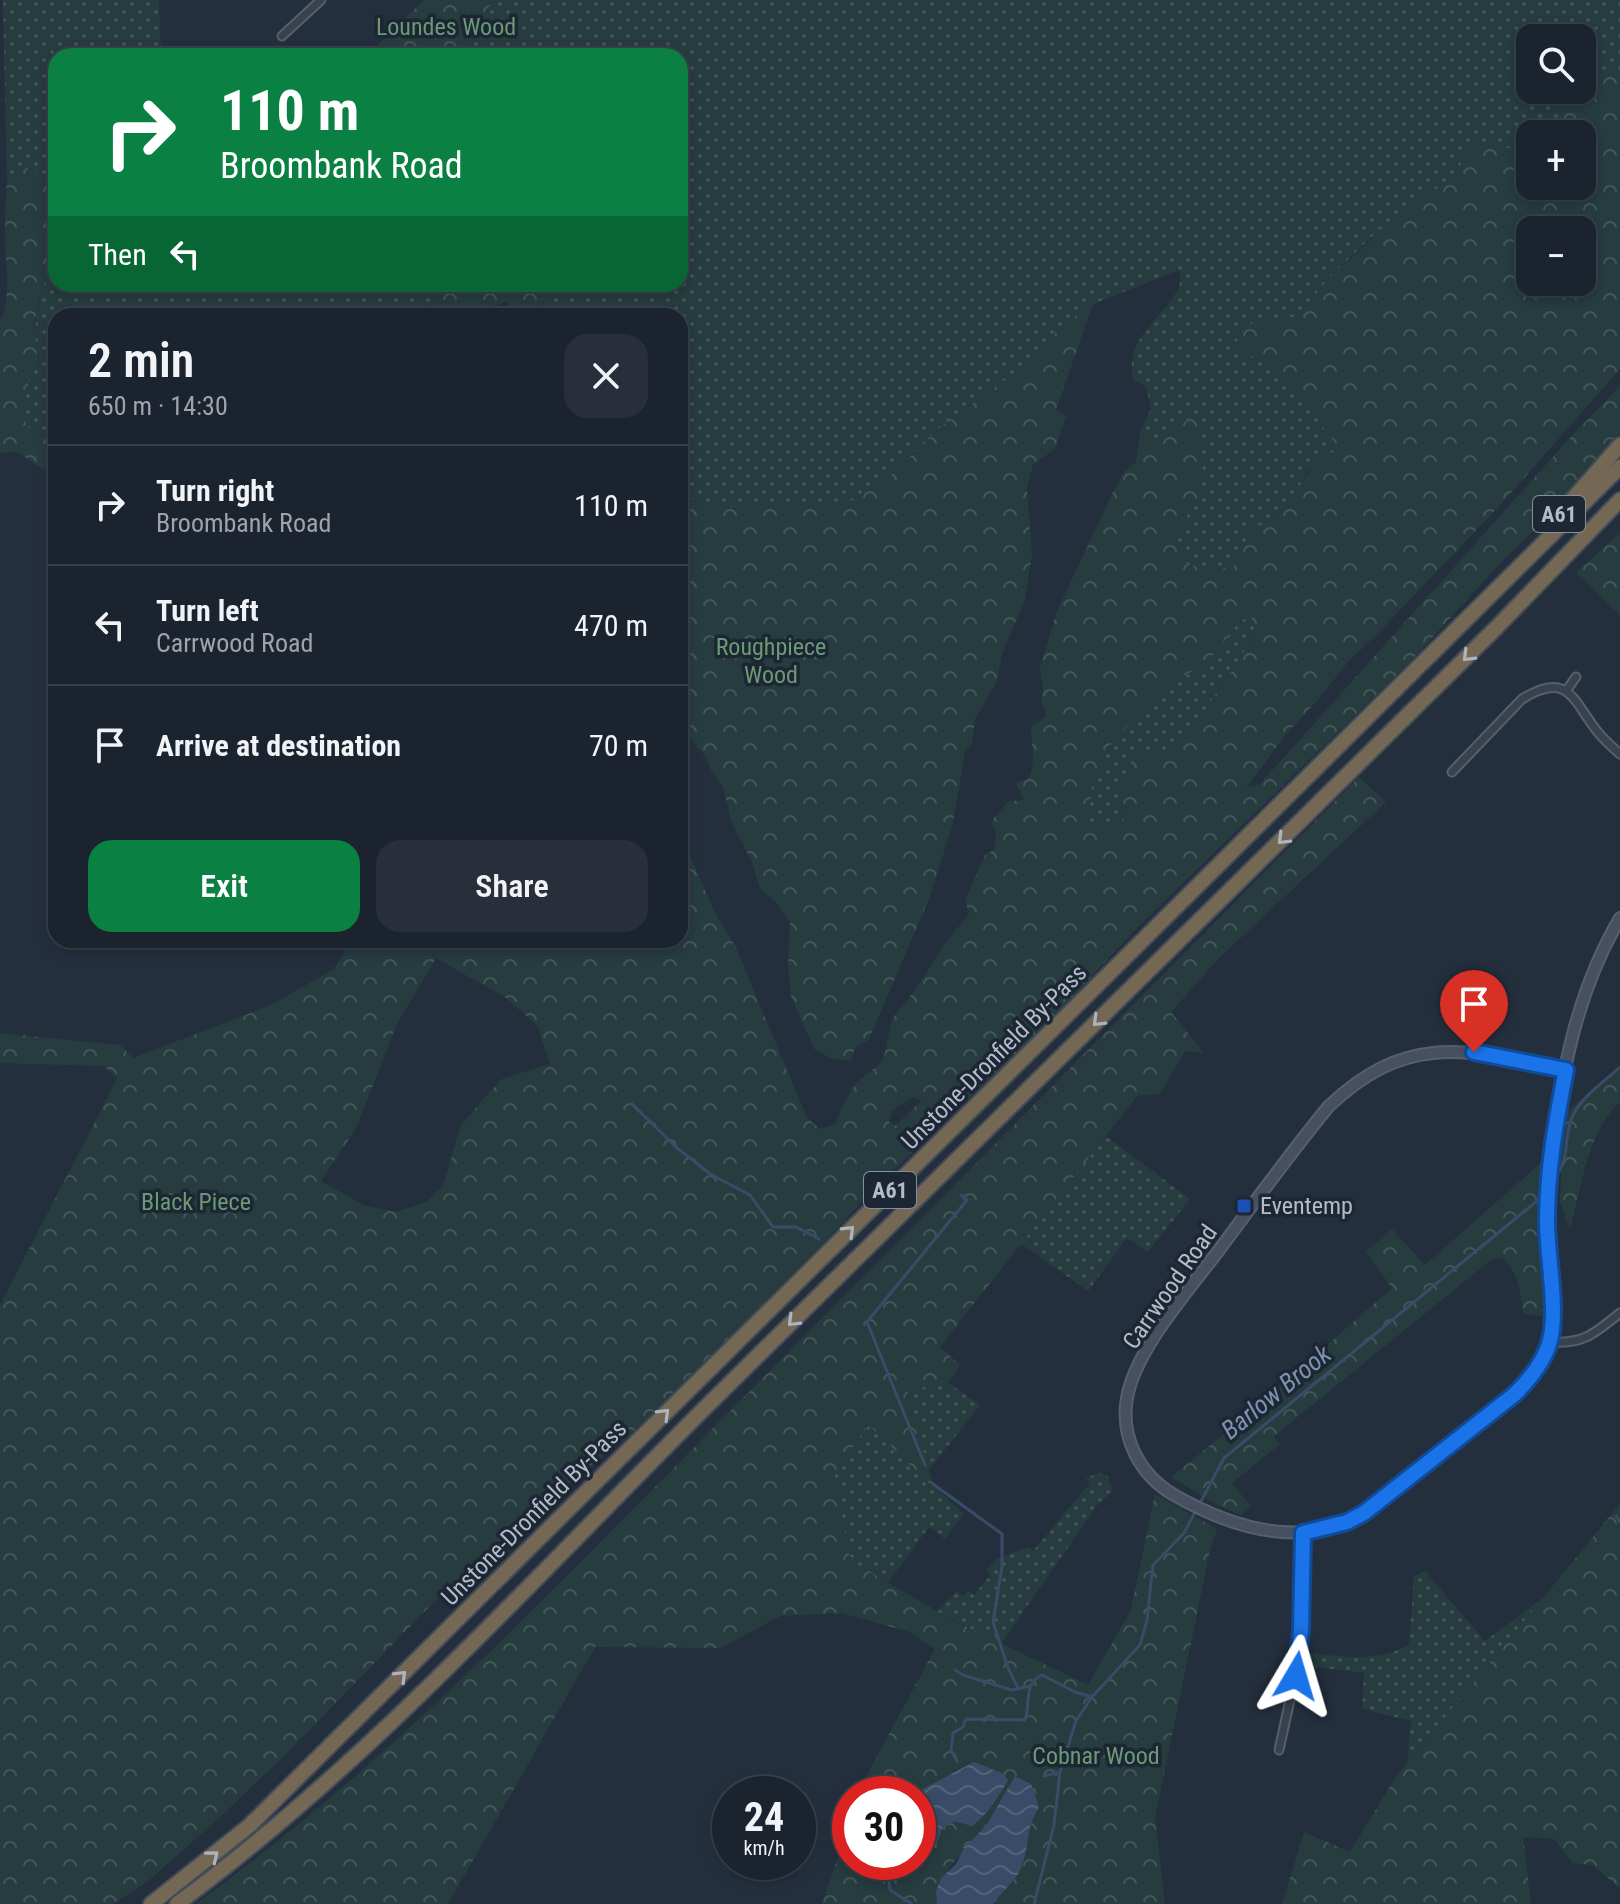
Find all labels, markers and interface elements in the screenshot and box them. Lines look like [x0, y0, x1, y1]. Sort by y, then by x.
park label: Loundes Wood [376, 13, 516, 41]
map controls [1516, 24, 1596, 296]
button: search [1516, 24, 1596, 104]
text: 110 m [220, 78, 359, 144]
icon: right [88, 80, 192, 184]
button: + [1516, 120, 1596, 200]
text: Broombank Road [220, 145, 463, 187]
button: − [1516, 216, 1596, 296]
icon: left [163, 232, 207, 276]
text: Then [88, 237, 147, 272]
text: 2 min [88, 332, 194, 389]
button: close [564, 334, 648, 418]
text: 650 m · 14:30 [88, 391, 228, 421]
text: Turn right [156, 473, 274, 508]
icon: right [88, 483, 132, 527]
text: 110 m [574, 488, 648, 523]
road number: A61 [1533, 496, 1585, 532]
text: Broombank Road [156, 508, 331, 538]
text: Turn left [156, 593, 259, 628]
icon: left [88, 603, 132, 647]
text: 470 m [574, 608, 648, 643]
text: Carrwood Road [156, 628, 313, 658]
park label: Roughpiece Wood [716, 633, 826, 689]
one-way arrow [1463, 647, 1477, 661]
icon: arrive [88, 723, 132, 767]
text: Arrive at destination [156, 728, 401, 763]
text: 70 m [589, 728, 648, 763]
one-way arrow [1278, 829, 1292, 844]
button: Exit [88, 840, 360, 932]
button: Share [376, 840, 648, 932]
street label: Unstone-Dronfield By-Pass [896, 959, 1092, 1155]
pin [1440, 970, 1508, 1052]
icon: arrive [1452, 982, 1496, 1026]
one-way arrow [1093, 1012, 1107, 1026]
road number: A61 [864, 1172, 916, 1208]
park label: Black Piece [141, 1188, 251, 1216]
place label: Eventemp [1260, 1192, 1353, 1220]
marker: Eventemp [1235, 1197, 1253, 1215]
street label: Carrwood Road [1117, 1219, 1223, 1355]
one-way arrow [840, 1226, 854, 1240]
one-way arrow [788, 1312, 802, 1326]
water label: Barlow Brook [1215, 1338, 1337, 1445]
one-way arrow [655, 1409, 669, 1423]
street label: Unstone-Dronfield By-Pass [436, 1415, 632, 1611]
position arrow [1254, 1634, 1338, 1718]
one-way arrow [391, 1671, 406, 1686]
park label: Cobnar Wood [1032, 1742, 1160, 1770]
speed limit sign: 30 [832, 1776, 936, 1880]
text: 24 [744, 1794, 784, 1841]
text: km/h [743, 1836, 785, 1860]
one-way arrow [204, 1851, 218, 1866]

